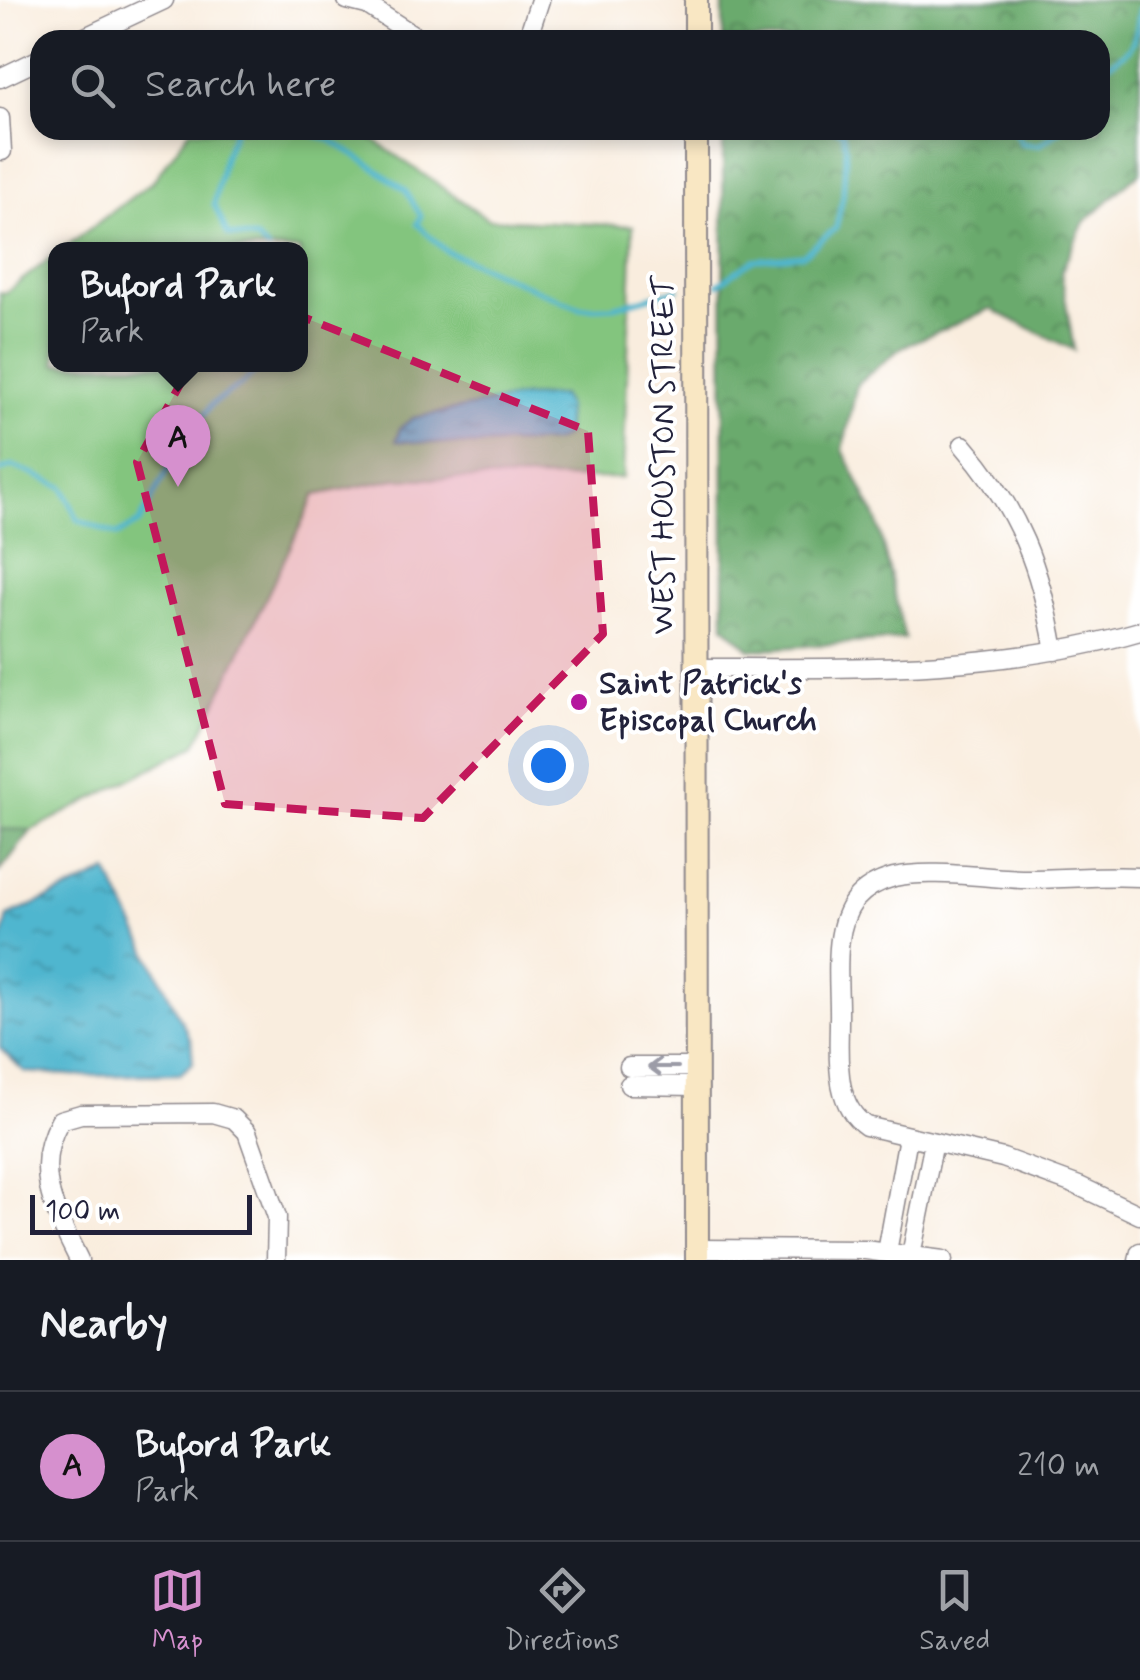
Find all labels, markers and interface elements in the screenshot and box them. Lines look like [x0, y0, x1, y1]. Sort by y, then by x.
search box [30, 30, 1110, 140]
icon: search [65, 58, 120, 113]
text: Search here [145, 61, 336, 110]
popup [48, 242, 308, 372]
text: Buford Park [80, 262, 276, 311]
street label: WEST HOUSTON STREET [643, 274, 685, 634]
text: Park [80, 311, 144, 353]
pin: A [146, 404, 210, 487]
place label: Saint Patrick's Episcopal Church [599, 663, 817, 742]
marker: Saint Patrick's Episcopal Church [568, 691, 590, 713]
your location [523, 740, 574, 791]
one-way arrow [648, 1058, 680, 1076]
scale bar [30, 1190, 252, 1234]
text: 100 m [45, 1194, 120, 1231]
text: Nearby [40, 1298, 168, 1353]
text: Buford Park [135, 1421, 331, 1470]
text: A [62, 1445, 83, 1487]
text: 210 m [1017, 1445, 1100, 1487]
text: Park [135, 1470, 199, 1512]
tab: Map [150, 1563, 205, 1660]
tab: Directions [505, 1563, 620, 1660]
tab: Saved [919, 1563, 990, 1660]

